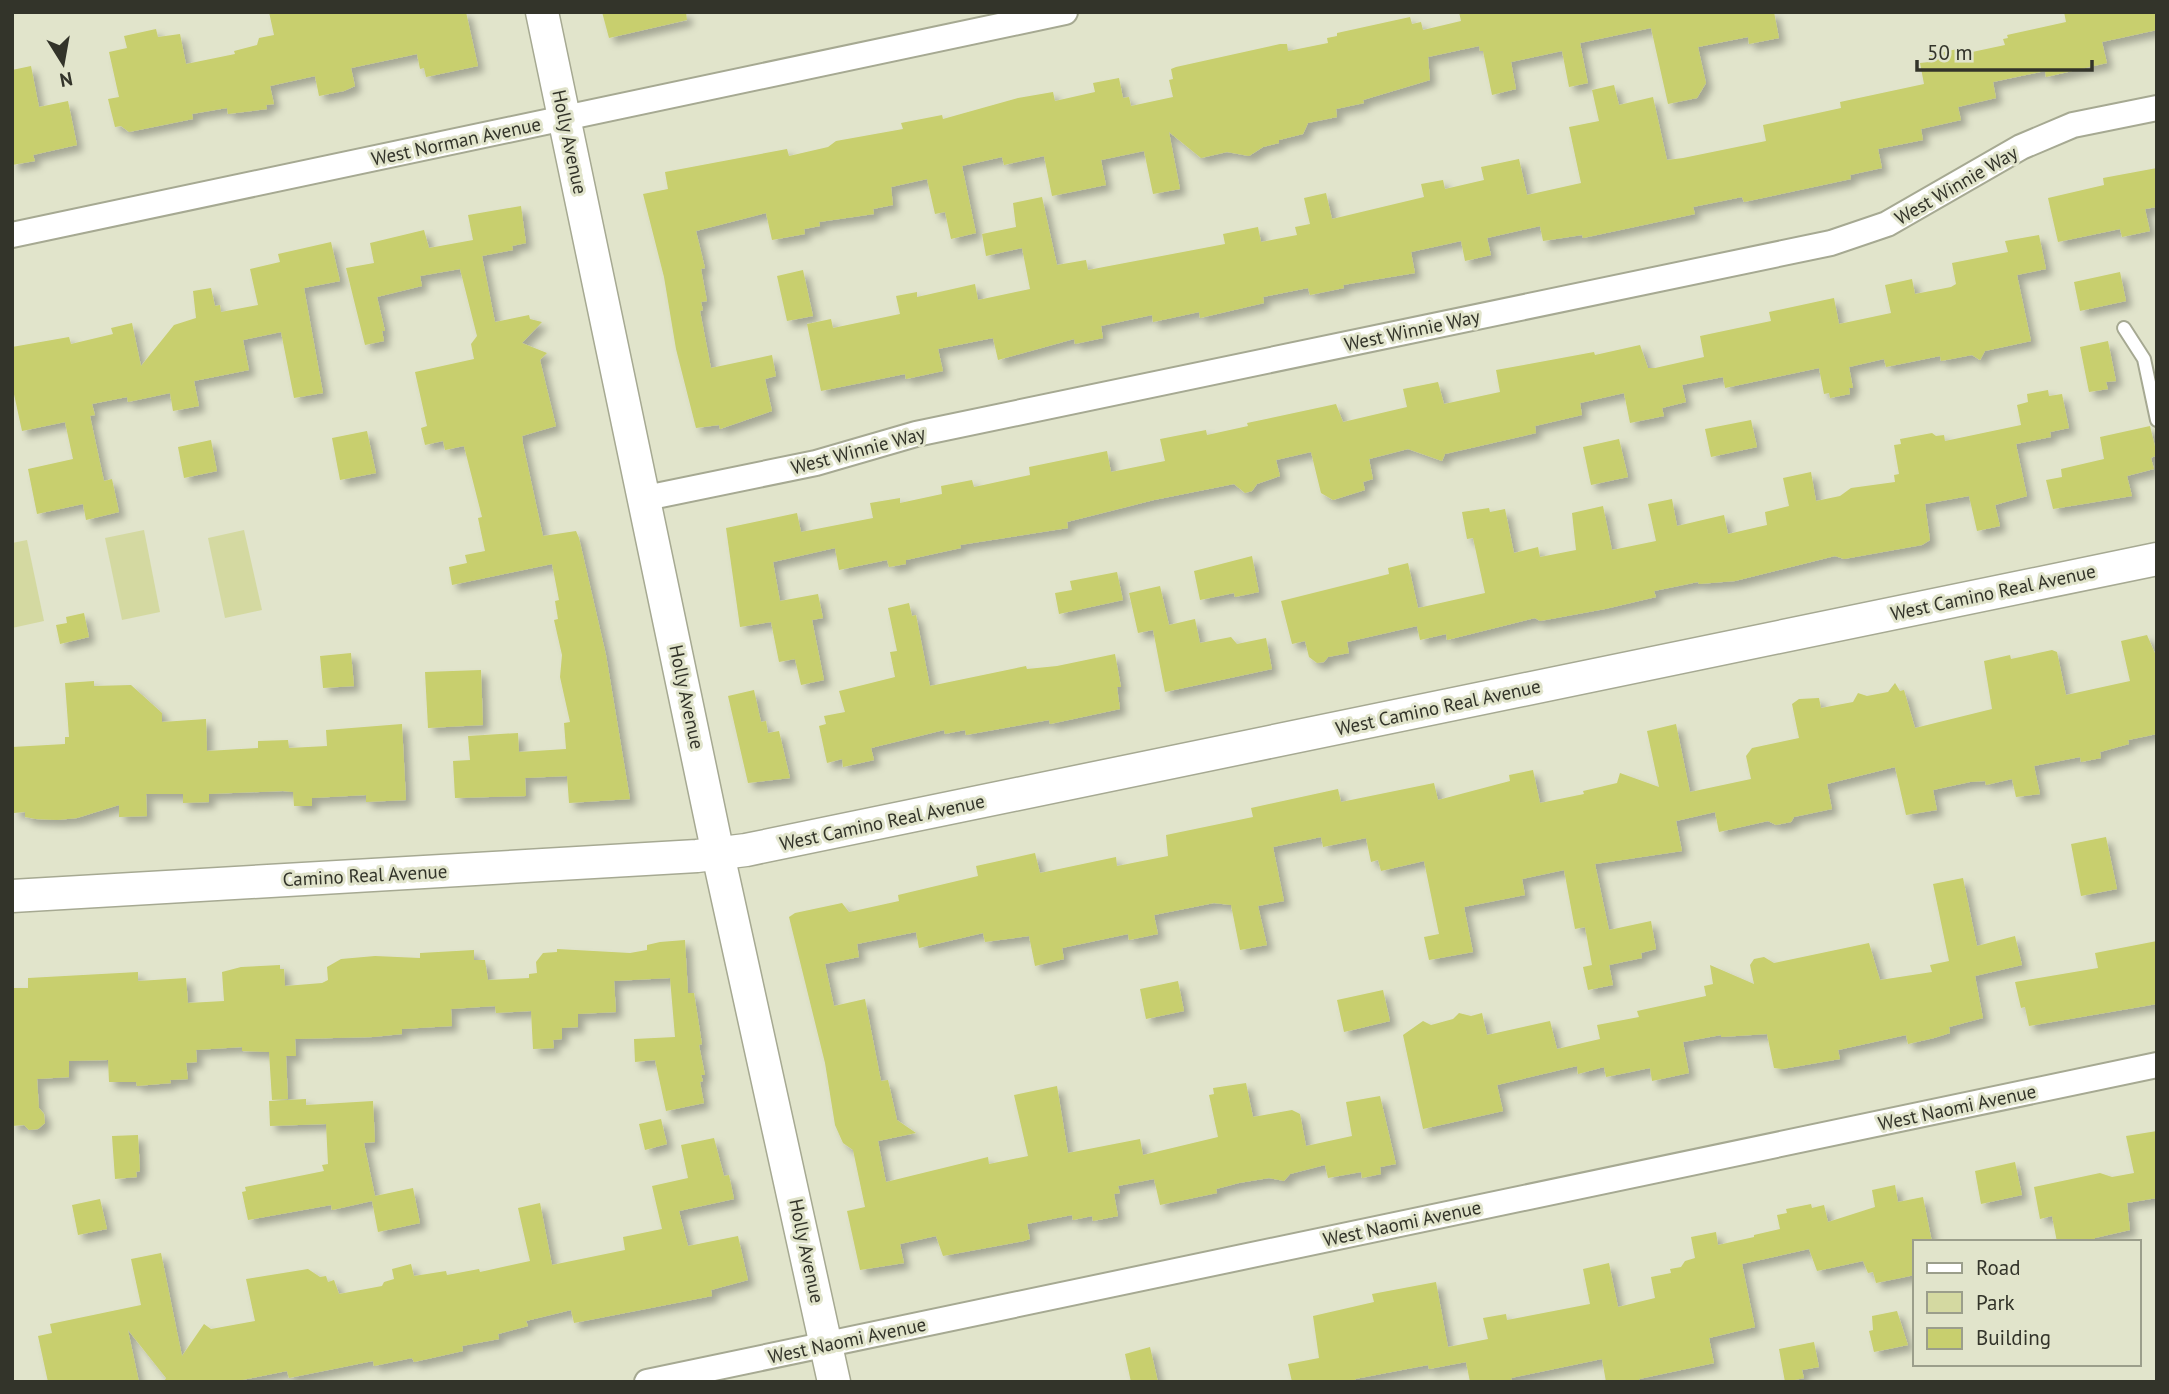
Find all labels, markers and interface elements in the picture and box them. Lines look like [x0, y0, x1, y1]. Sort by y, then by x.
north arrow [28, 28, 98, 98]
scale bar [1917, 28, 2092, 72]
text: 50 m [1927, 39, 1973, 66]
text: N [58, 67, 75, 93]
street label: Holly Avenue [547, 88, 593, 196]
street label: West Norman Avenue [369, 111, 543, 171]
street label: West Winnie Way [1890, 140, 2022, 230]
street label: West Winnie Way [1342, 304, 1482, 356]
street label: West Winnie Way [788, 421, 928, 479]
street label: West Camino Real Avenue [1888, 559, 2098, 625]
street label: Holly Avenue [664, 643, 710, 751]
street label: West Camino Real Avenue [1333, 674, 1543, 740]
street label: West Camino Real Avenue [777, 789, 987, 855]
street label: Camino Real Avenue [282, 859, 448, 891]
street label: West Naomi Avenue [1876, 1079, 2038, 1135]
street label: West Naomi Avenue [1321, 1195, 1483, 1251]
street label: Holly Avenue [784, 1197, 830, 1305]
legend [1913, 1240, 2141, 1366]
text: Road [1976, 1254, 2020, 1281]
text: Park [1976, 1289, 2015, 1316]
street label: West Naomi Avenue [766, 1312, 928, 1368]
text: Building [1976, 1324, 2051, 1351]

